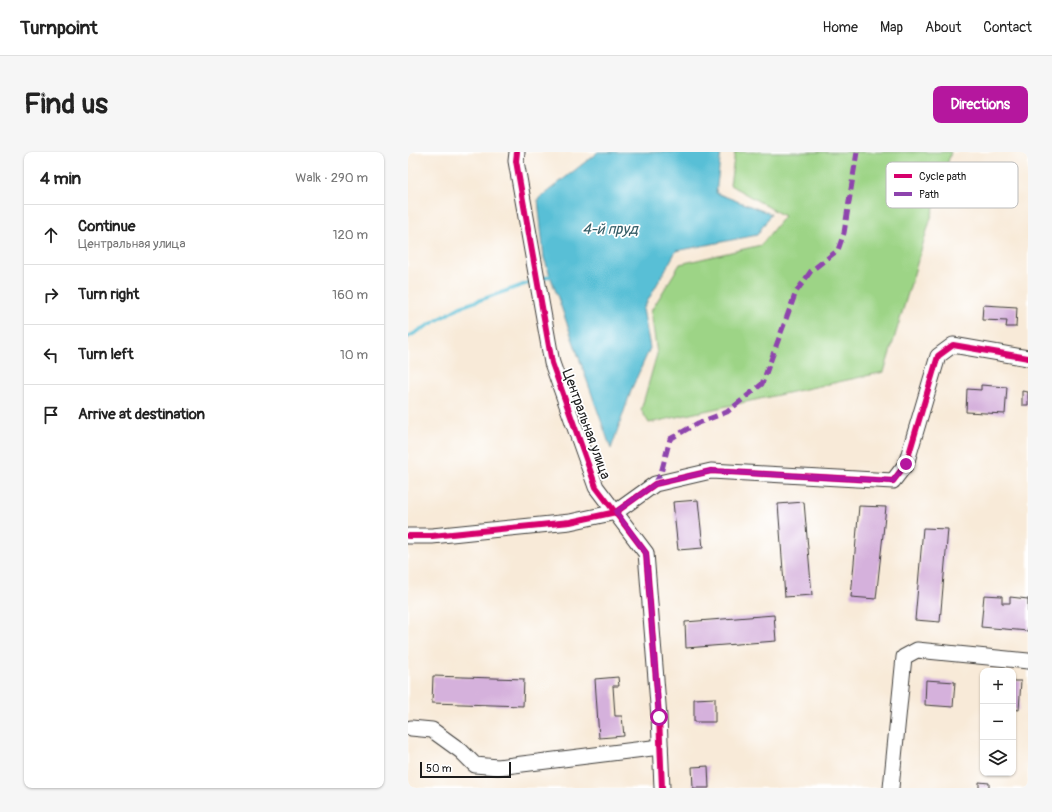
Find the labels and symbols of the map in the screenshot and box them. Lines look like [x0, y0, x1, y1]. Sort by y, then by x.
legend [886, 162, 1018, 208]
text: Cycle path [919, 170, 966, 183]
text: Path [919, 188, 939, 201]
water label: 4-й пруд [582, 220, 640, 239]
street label: Центральная улица [559, 367, 614, 481]
route end [897, 455, 915, 473]
route start [650, 708, 668, 726]
scale bar [420, 760, 511, 779]

